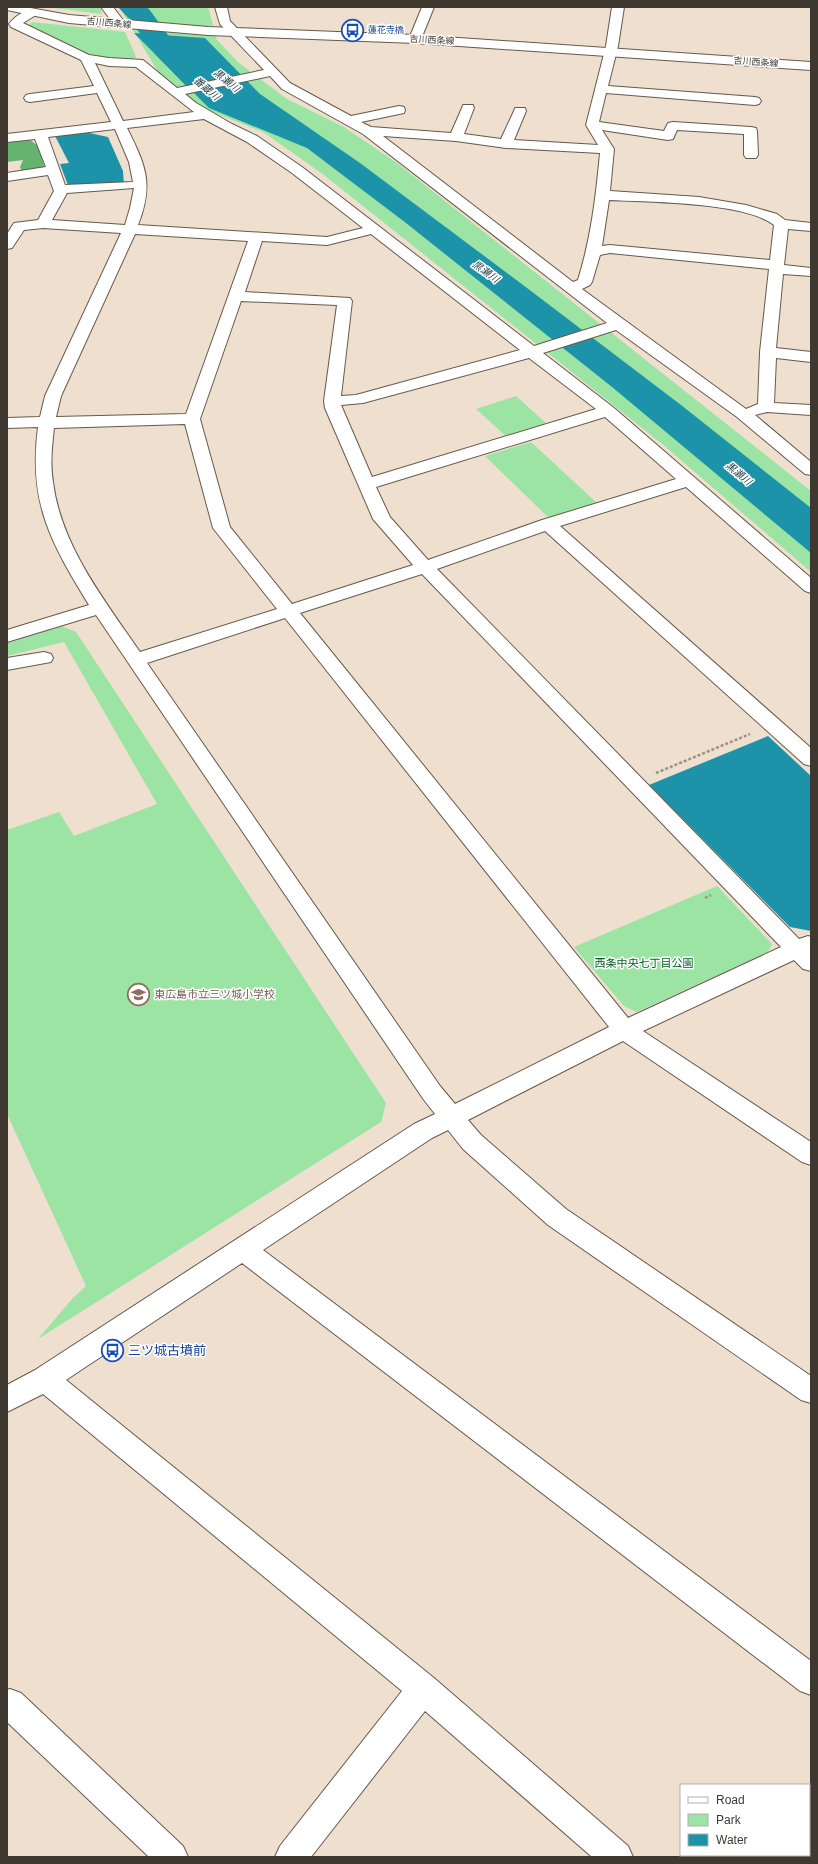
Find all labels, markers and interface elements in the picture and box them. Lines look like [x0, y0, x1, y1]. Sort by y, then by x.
street label: 吉川西条線 [86, 16, 133, 30]
bus stop icon: 蓮花寺橋 [339, 17, 365, 43]
place label: 蓮花寺橋 [368, 25, 404, 35]
street label: 吉川西条線 [409, 34, 456, 46]
street label: 吉川西条線 [733, 55, 780, 69]
water label: 黒瀬川 [212, 67, 243, 95]
water label: 番蔵川 [192, 74, 222, 103]
water label: 黒瀬川 [470, 258, 502, 285]
water label: 黒瀬川 [724, 460, 754, 488]
park label: 西条中央七丁目公園 [595, 957, 694, 969]
school or university icon: 東広島市立三ツ城小学校 [126, 981, 152, 1007]
place label: 東広島市立三ツ城小学校 [154, 988, 275, 1000]
bus stop icon: 三ツ城古墳前 [100, 1337, 126, 1363]
place label: 三ツ城古墳前 [128, 1343, 206, 1358]
legend [680, 1784, 810, 1856]
text: Road [716, 1793, 745, 1807]
text: Park [716, 1813, 742, 1827]
text: Water [716, 1833, 748, 1847]

